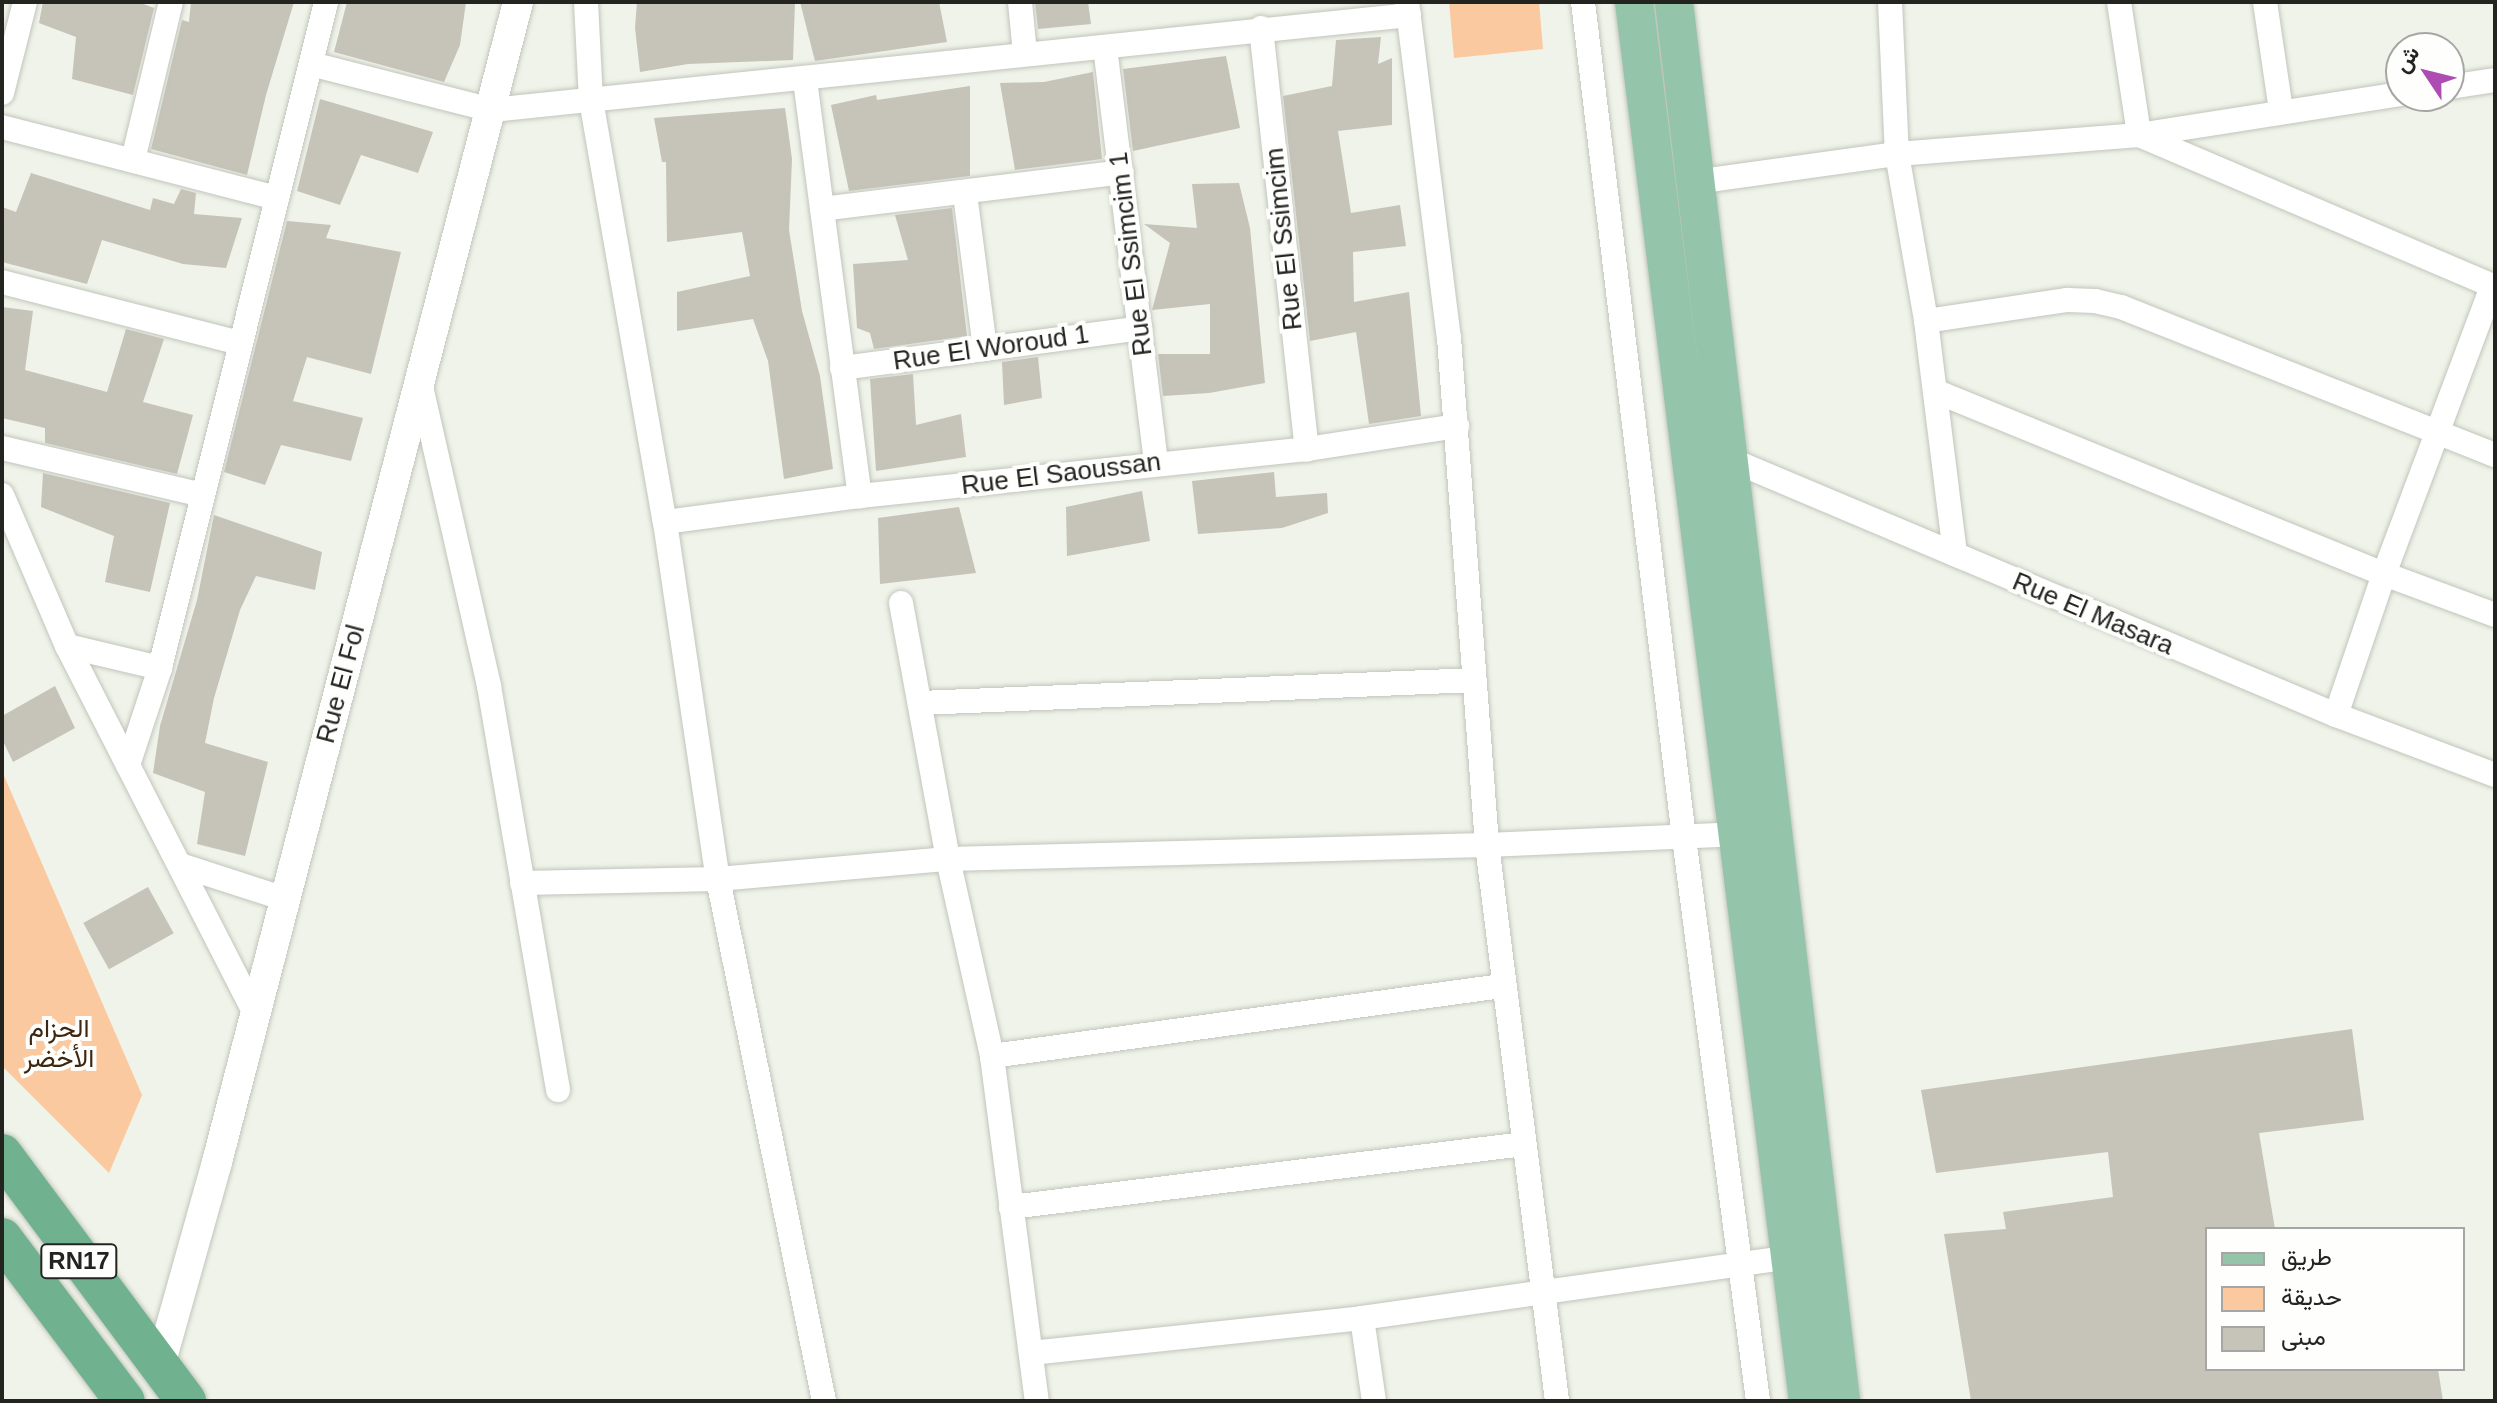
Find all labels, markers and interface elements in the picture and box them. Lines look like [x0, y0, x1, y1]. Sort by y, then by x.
north arrow [2385, 32, 2465, 112]
text: ش [2389, 41, 2424, 77]
street label: Rue El Ssimcim [1259, 146, 1309, 332]
street label: Rue El Ssimcim 1 [1103, 150, 1159, 358]
street label: Rue El Woroud 1 [891, 319, 1091, 377]
street label: Rue El Saoussan [959, 446, 1163, 502]
street label: Rue El Masara [2008, 566, 2178, 662]
street label: Rue El Fol [310, 621, 372, 747]
park label: الحزام الأخضر [24, 1013, 94, 1074]
legend [2205, 1227, 2465, 1371]
road number: RN17 [39, 1241, 119, 1281]
text: طريق [2281, 1243, 2332, 1270]
text: حديقة [2281, 1283, 2342, 1310]
text: مبنى [2281, 1323, 2326, 1350]

